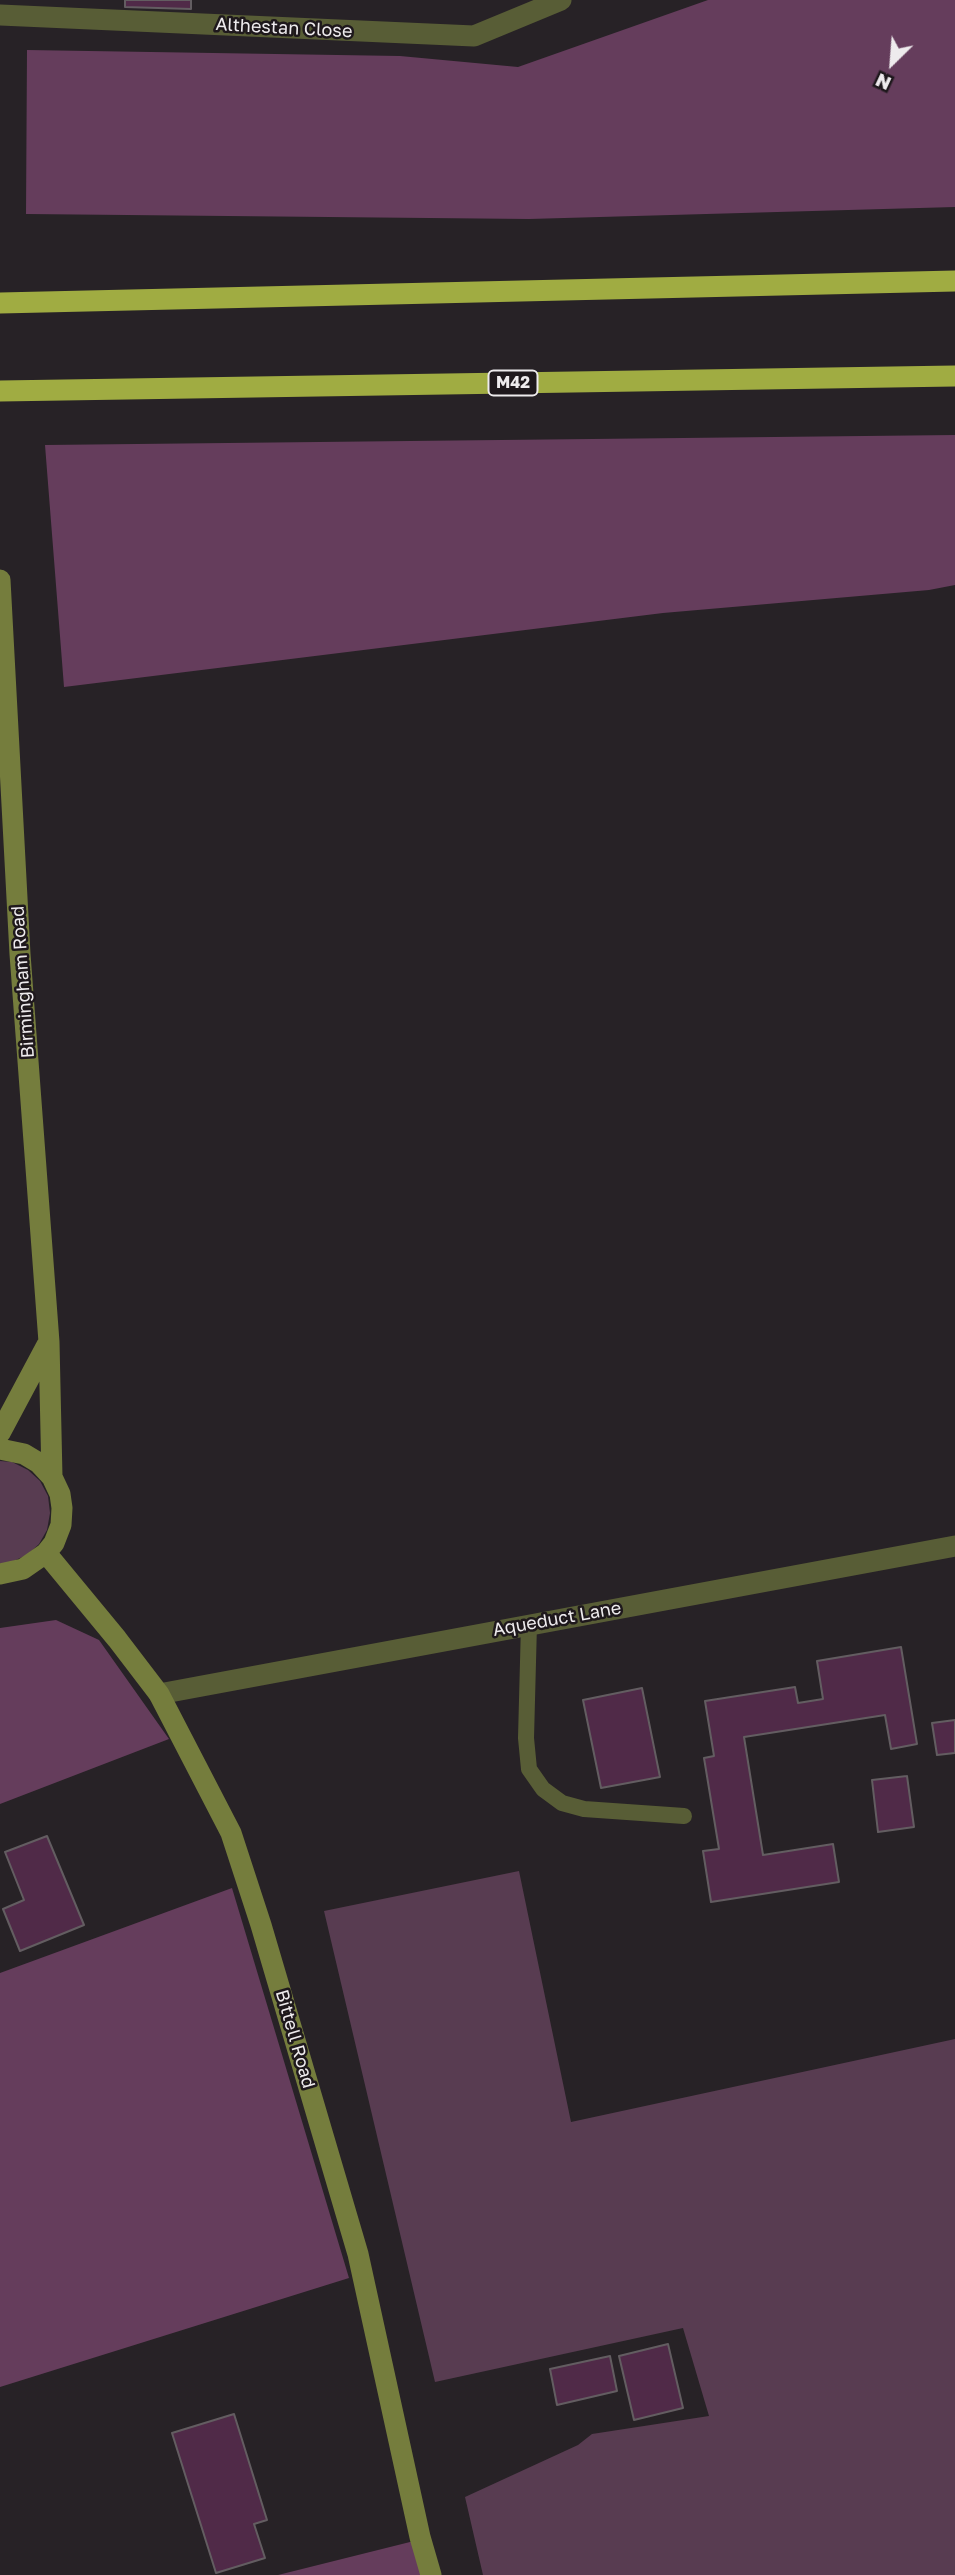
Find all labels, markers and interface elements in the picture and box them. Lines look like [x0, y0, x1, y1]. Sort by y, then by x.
street label: Althestan Close [215, 14, 353, 42]
north arrow [857, 28, 927, 98]
text: N [872, 69, 894, 96]
road number: M42 [489, 370, 538, 396]
street label: Birmingham Road [7, 905, 39, 1059]
street label: Aqueduct Lane [491, 1597, 623, 1641]
street label: Bittell Road [271, 1987, 319, 2091]

